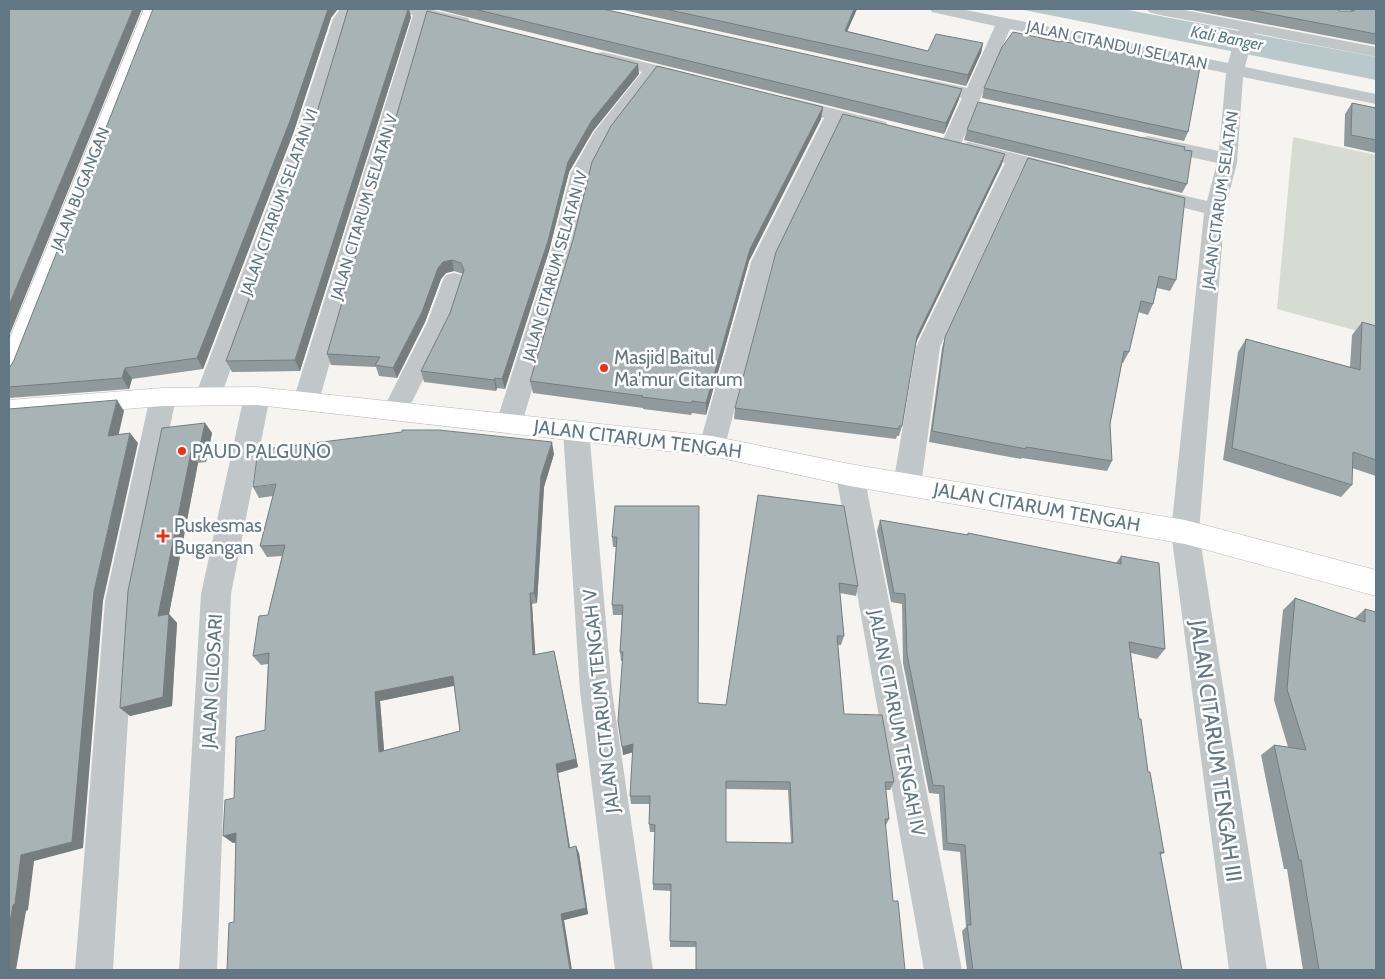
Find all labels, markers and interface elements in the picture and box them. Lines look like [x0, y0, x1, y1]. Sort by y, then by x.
street label: JALAN CITANDUI SELATAN [1024, 16, 1209, 73]
water label: Kali Banger [1189, 22, 1266, 55]
street label: JALAN CITARUM SELATAN VI [236, 106, 322, 299]
street label: JALAN CITARUM SELATAN [1198, 110, 1242, 291]
street label: JALAN CITARUM SELATAN V [326, 112, 401, 303]
street label: JALAN BUGANGAN [46, 124, 113, 254]
street label: JALAN CITARUM SELATAN IV [518, 168, 591, 364]
place label: Masjid Baitul Ma'mur Citarum [614, 346, 743, 391]
marker: Masjid Baitul Ma'mur Citarum [598, 362, 610, 374]
street label: JALAN CITARUM TENGAH [532, 415, 743, 463]
place label: PAUD PALGUNO [192, 440, 331, 463]
marker: PAUD PALGUNO [176, 445, 188, 457]
street label: JALAN CITARUM TENGAH [931, 477, 1142, 537]
place label: Puskesmas Bugangan [174, 514, 262, 559]
marker: Puskesmas Bugangan [156, 529, 170, 543]
street label: JALAN CITARUM TENGAH V [578, 587, 624, 815]
street label: JALAN CITARUM TENGAH IV [864, 607, 930, 839]
street label: JALAN CILOSARI [197, 613, 227, 750]
street label: JALAN CITARUM TENGAH III [1184, 617, 1248, 884]

